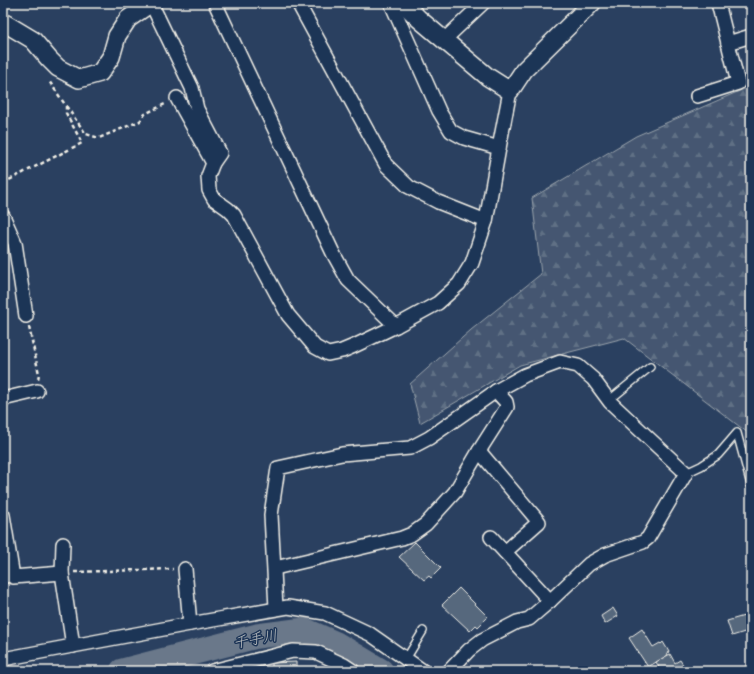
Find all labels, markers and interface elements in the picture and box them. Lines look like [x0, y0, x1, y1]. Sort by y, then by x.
water label: 千手川 [231, 624, 279, 652]

